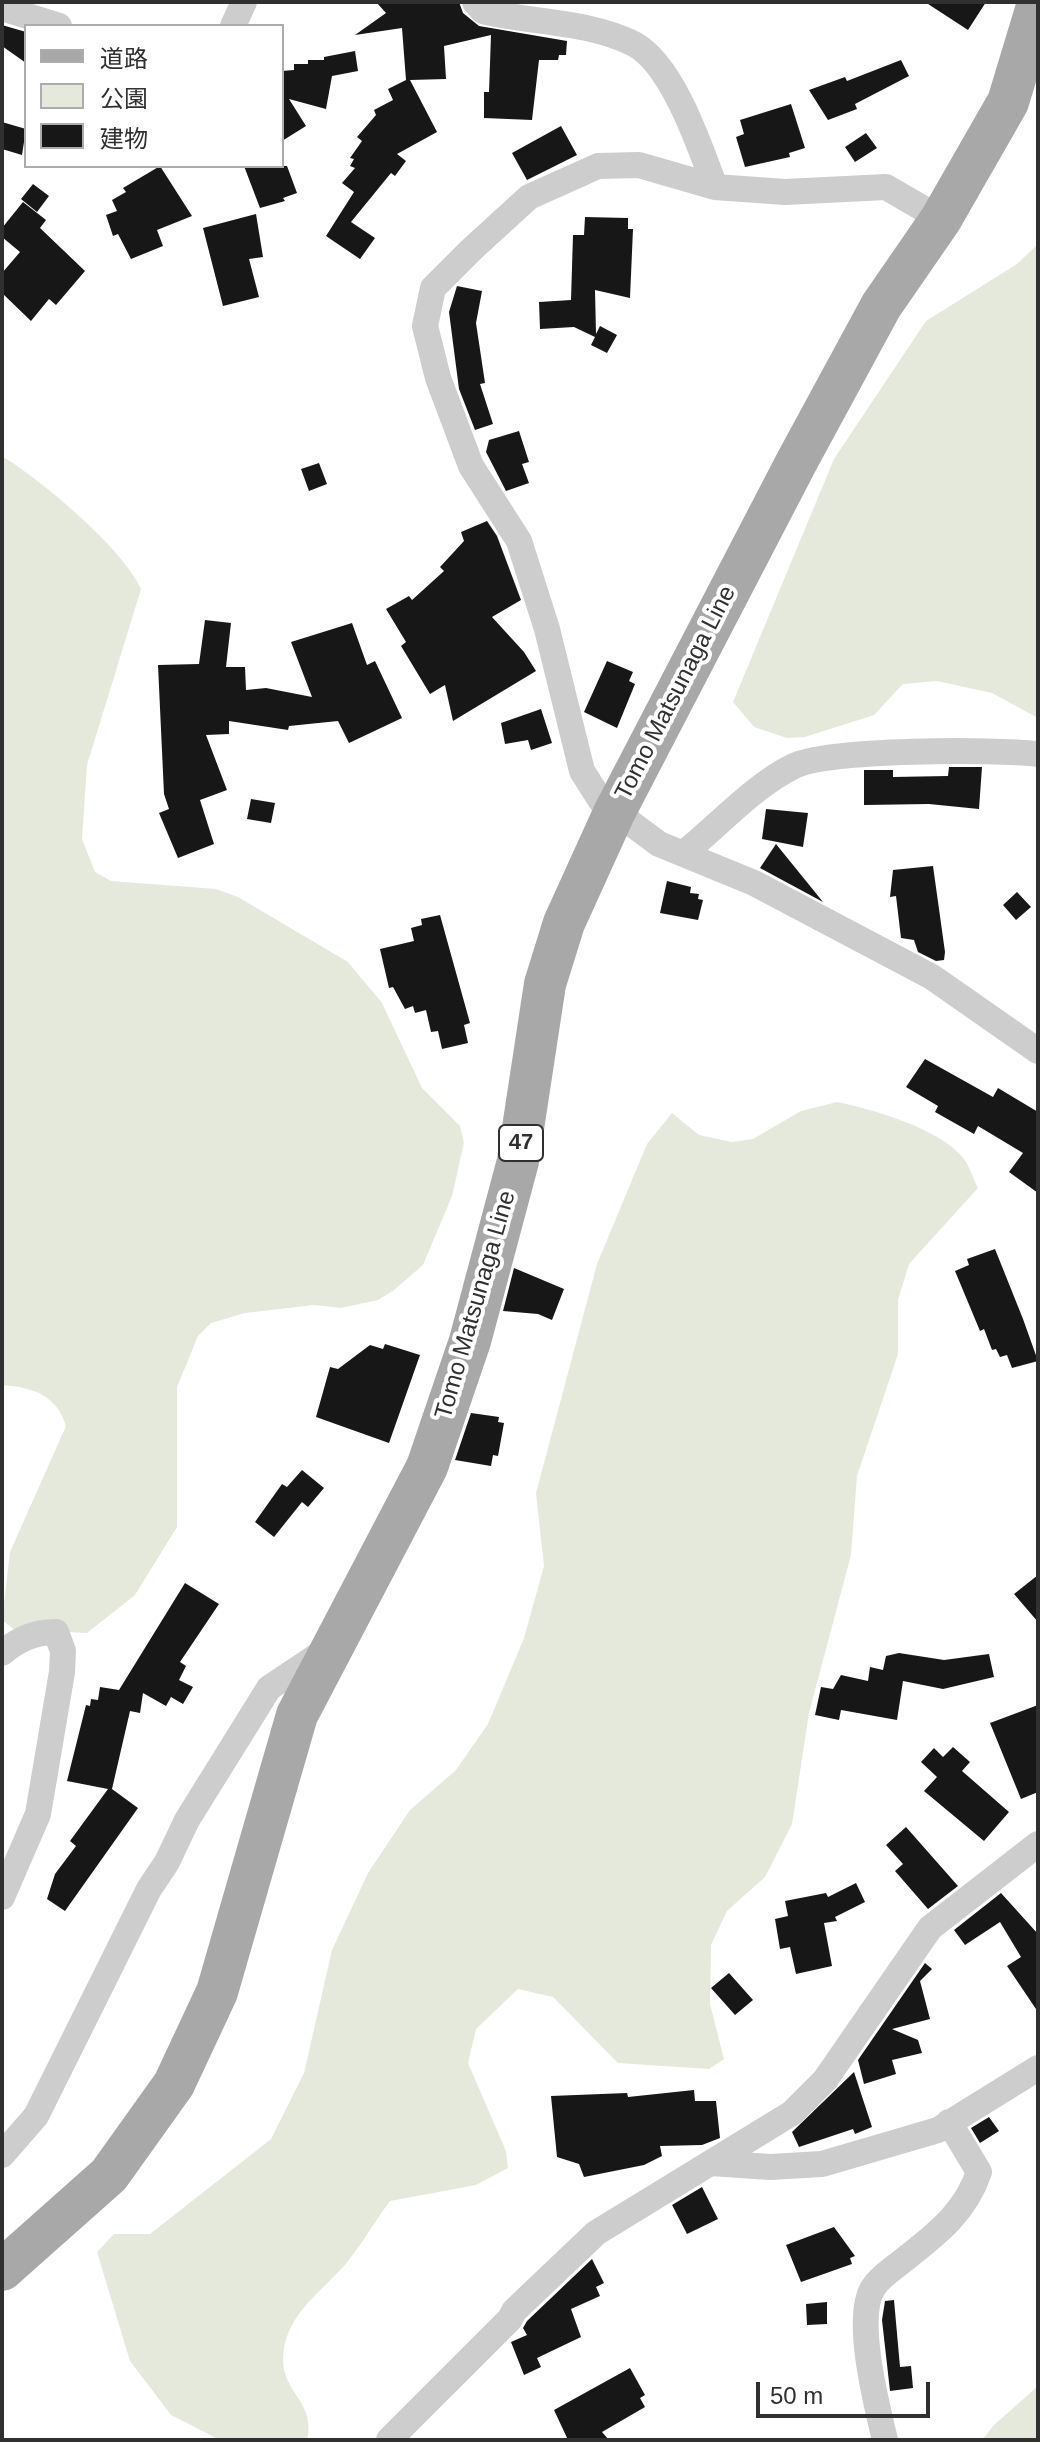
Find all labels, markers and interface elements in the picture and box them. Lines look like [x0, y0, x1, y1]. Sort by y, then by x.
legend [24, 24, 284, 168]
text: 道路 [100, 45, 148, 72]
text: 公園 [100, 85, 148, 112]
text: 建物 [100, 125, 148, 152]
street label: Tomo Matsunaga Line [610, 581, 742, 805]
road number: 47 [499, 1125, 543, 1161]
street label: Tomo Matsunaga Line [430, 1188, 522, 1422]
scale bar [760, 2366, 934, 2416]
text: 50 m [770, 2382, 823, 2409]

